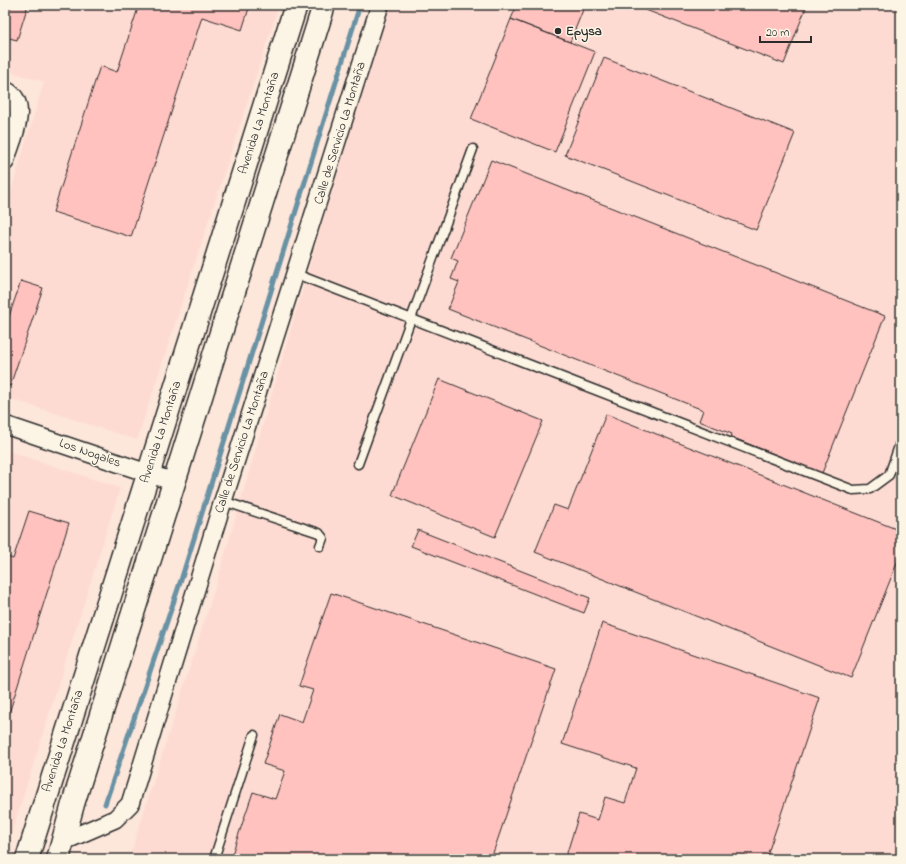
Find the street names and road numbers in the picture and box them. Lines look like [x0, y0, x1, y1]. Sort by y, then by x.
street label: Calle de Servicio La Montaña [309, 59, 371, 207]
street label: Avenida La Montaña [234, 69, 284, 177]
street label: Calle de Servicio La Montaña [210, 368, 274, 516]
street label: Avenida La Montaña [136, 378, 186, 486]
street label: Los Nogales [56, 434, 124, 474]
street label: Avenida La Montaña [38, 687, 88, 795]

